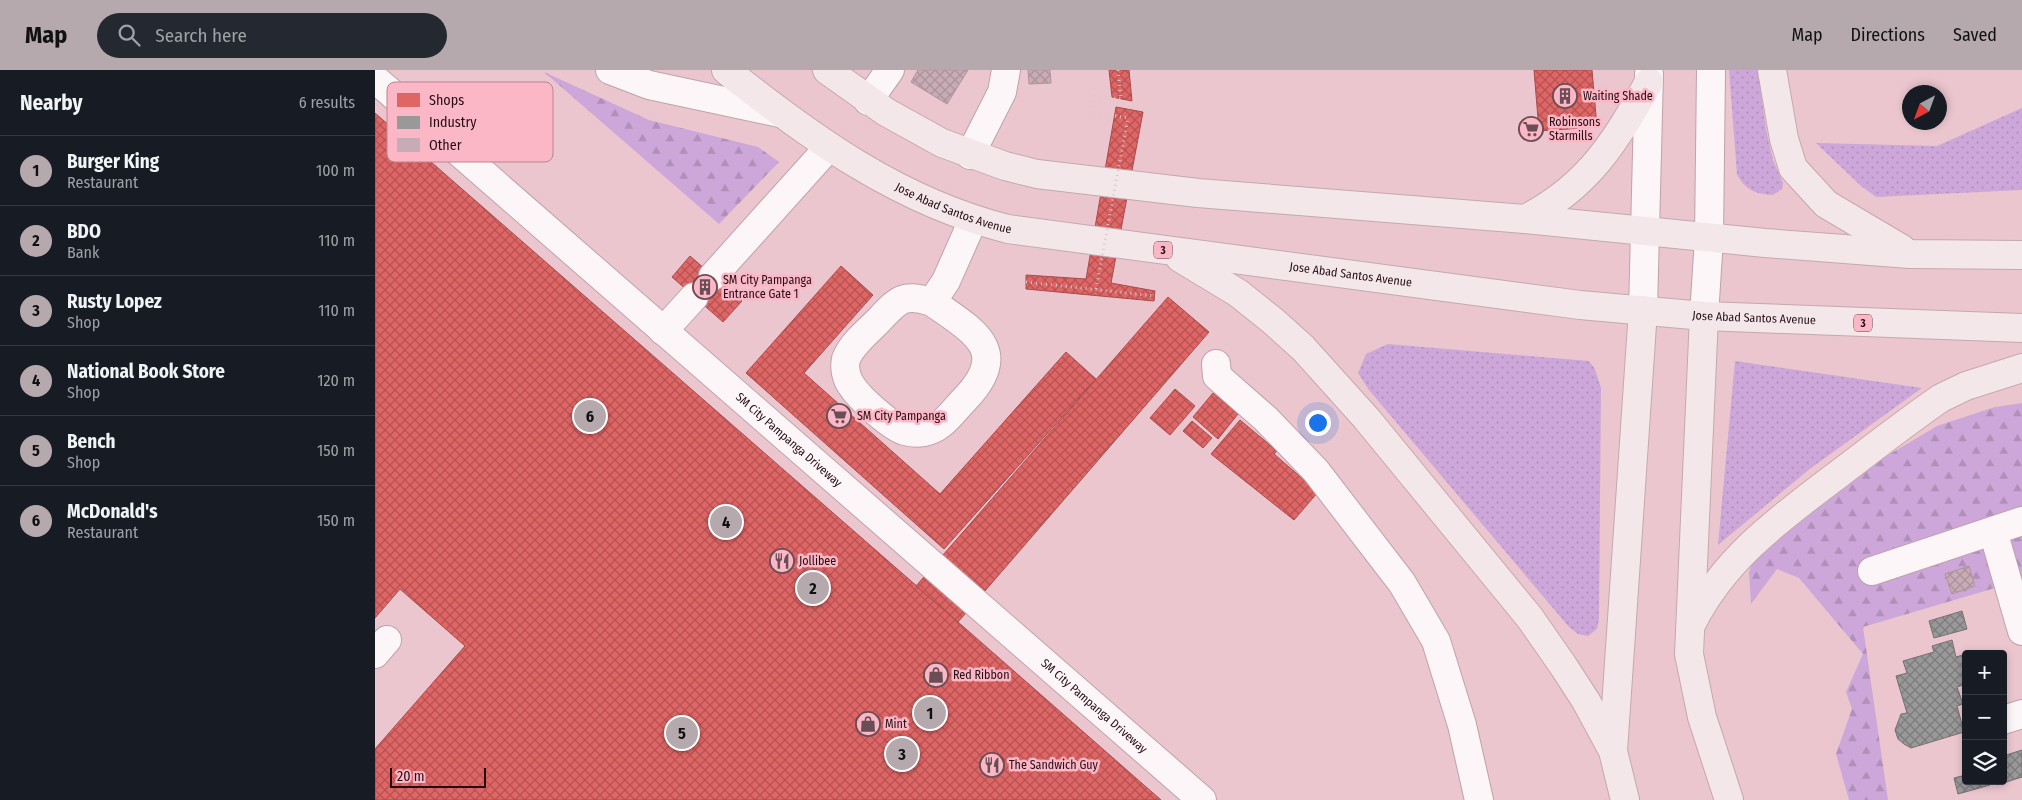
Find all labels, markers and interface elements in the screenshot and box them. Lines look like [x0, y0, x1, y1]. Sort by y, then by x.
search box [97, 13, 447, 58]
text: Map [25, 21, 67, 49]
icon: search [115, 21, 143, 49]
text: Search here [155, 24, 247, 47]
text: Map [1791, 24, 1823, 46]
text: Directions [1851, 24, 1925, 46]
text: Saved [1953, 24, 1997, 46]
legend [387, 82, 553, 162]
building icon: Waiting Shade [1552, 83, 1578, 109]
north arrow [1902, 85, 1947, 130]
place label: Waiting Shade [1583, 89, 1653, 103]
text: Nearby [20, 90, 82, 116]
text: Shops [429, 92, 464, 109]
text: 6 results [299, 93, 355, 112]
text: Industry [429, 114, 477, 131]
place label: Robinsons Starmills [1549, 115, 1600, 143]
supermarket icon: Robinsons Starmills [1518, 116, 1544, 142]
text: Other [429, 137, 462, 154]
text: Burger King [67, 150, 159, 173]
text: 1 [33, 161, 39, 180]
text: 100 m [316, 161, 355, 180]
text: Restaurant [67, 173, 138, 192]
street label: Jose Abad Santos Avenue [893, 180, 1012, 236]
text: BDO [67, 220, 101, 243]
text: 2 [32, 231, 40, 250]
text: 110 m [318, 231, 355, 250]
road number: 3 [1154, 242, 1172, 258]
text: Bank [67, 243, 99, 262]
street label: Jose Abad Santos Avenue [1289, 259, 1413, 290]
place label: SM City Pampanga Entrance Gate 1 [723, 273, 812, 301]
building icon: SM City Pampanga Entrance Gate 1 [692, 274, 718, 300]
text: Rusty Lopez [67, 290, 162, 313]
text: 3 [32, 301, 40, 320]
text: 110 m [318, 301, 355, 320]
street label: Jose Abad Santos Avenue [1692, 308, 1816, 327]
text: Shop [67, 313, 100, 332]
road number: 3 [1854, 314, 1872, 332]
text: National Book Store [67, 360, 225, 383]
text: 4 [32, 371, 40, 390]
text: 120 m [317, 371, 355, 390]
text: Shop [67, 383, 100, 402]
street label: SM City Pampanga Driveway [733, 390, 845, 490]
pin: 6 [574, 397, 606, 435]
supermarket icon: SM City Pampanga [826, 403, 852, 429]
place label: SM City Pampanga [857, 409, 946, 423]
your location [1305, 410, 1331, 436]
text: Bench [67, 430, 115, 453]
text: 5 [32, 441, 40, 460]
text: 150 m [317, 441, 355, 460]
text: Shop [67, 453, 100, 472]
text: McDonald's [67, 500, 157, 523]
pin: 4 [710, 503, 742, 541]
text: 6 [32, 511, 40, 530]
text: 150 m [317, 511, 355, 530]
text: Restaurant [67, 523, 138, 542]
restaurant icon: Jollibee [769, 548, 795, 574]
place label: Jollibee [799, 554, 836, 568]
pin: 2 [797, 569, 829, 607]
map controls [1962, 650, 2007, 785]
button: + [1962, 650, 2007, 695]
street label: SM City Pampanga Driveway [1038, 656, 1150, 756]
shop icon: Red Ribbon [923, 662, 949, 688]
place label: Red Ribbon [953, 668, 1010, 682]
pin: 1 [914, 694, 946, 732]
button: − [1962, 695, 2007, 740]
shop icon: Mint [855, 711, 881, 737]
pin: 5 [666, 714, 698, 752]
place label: Mint [885, 717, 907, 731]
pin: 3 [886, 735, 918, 773]
button: layers [1962, 740, 2007, 785]
restaurant icon: The Sandwich Guy [979, 752, 1005, 778]
place label: The Sandwich Guy [1009, 758, 1099, 772]
scale bar [390, 765, 486, 788]
text: 20 m [397, 768, 425, 785]

